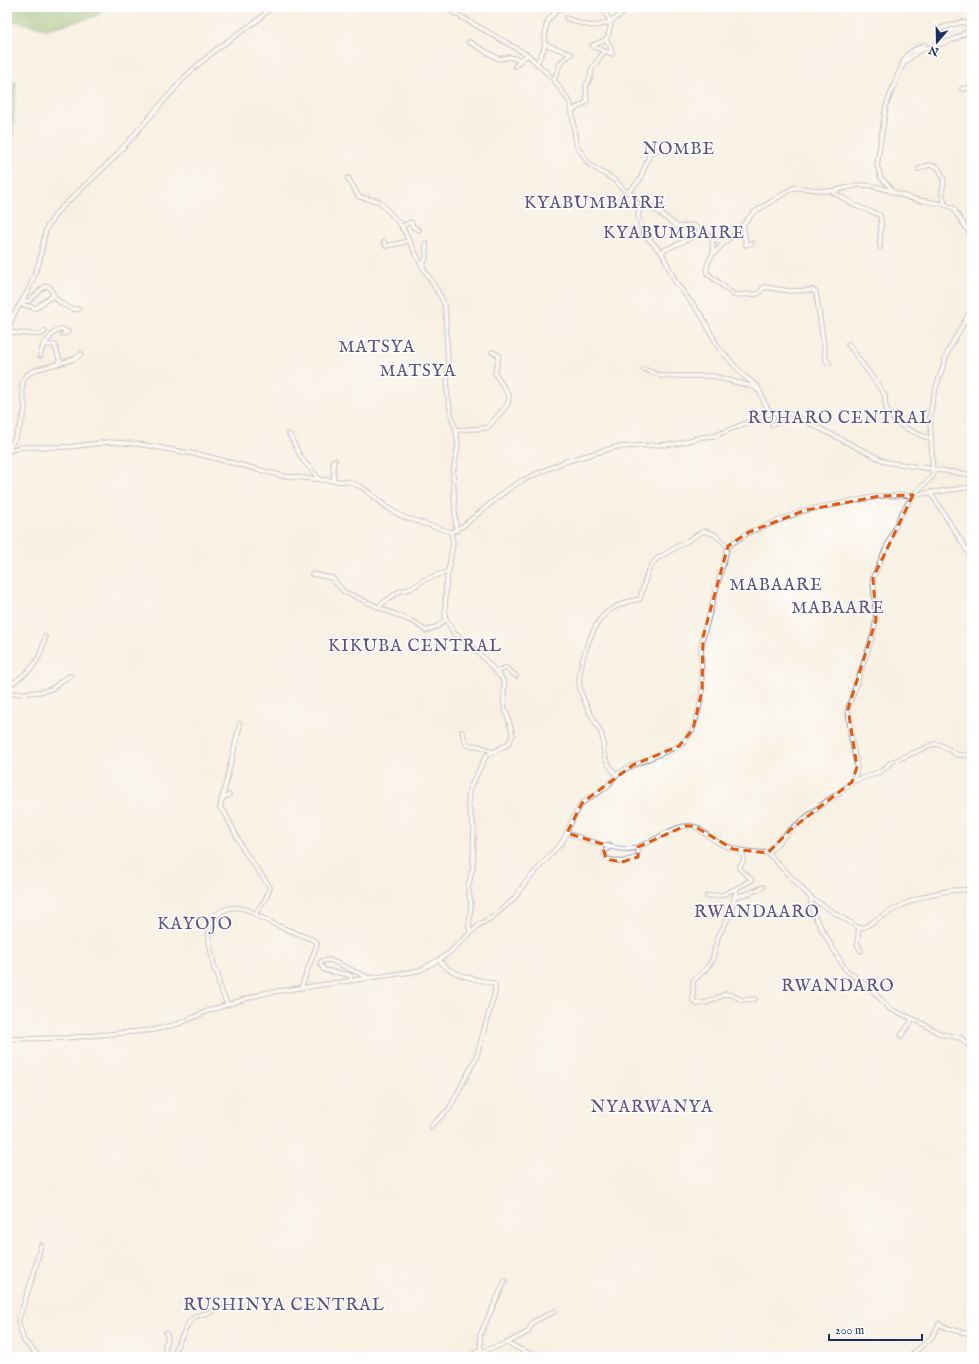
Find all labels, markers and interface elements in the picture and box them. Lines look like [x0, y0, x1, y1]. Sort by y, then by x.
north arrow [917, 22, 957, 62]
text: N [927, 42, 942, 59]
district label: NOMBE [643, 139, 715, 160]
district label: KYABUMBAIRE [524, 193, 666, 214]
district label: KYABUMBAIRE [603, 223, 745, 244]
district label: MATSYA [339, 337, 415, 358]
district label: MATSYA [380, 361, 456, 382]
district label: RUHARO CENTRAL [748, 408, 932, 429]
district label: MABAARE [729, 575, 823, 596]
district label: MABAARE [791, 598, 885, 619]
district label: KIKUBA CENTRAL [328, 636, 502, 657]
district label: RWANDAARO [694, 902, 820, 923]
district label: KAYOJO [157, 914, 233, 935]
district label: RWANDARO [781, 976, 895, 997]
district label: NYARWANYA [591, 1097, 713, 1118]
district label: RUSHINYA CENTRAL [183, 1295, 385, 1316]
scale bar [829, 1316, 922, 1342]
text: 200 m [835, 1323, 864, 1338]

